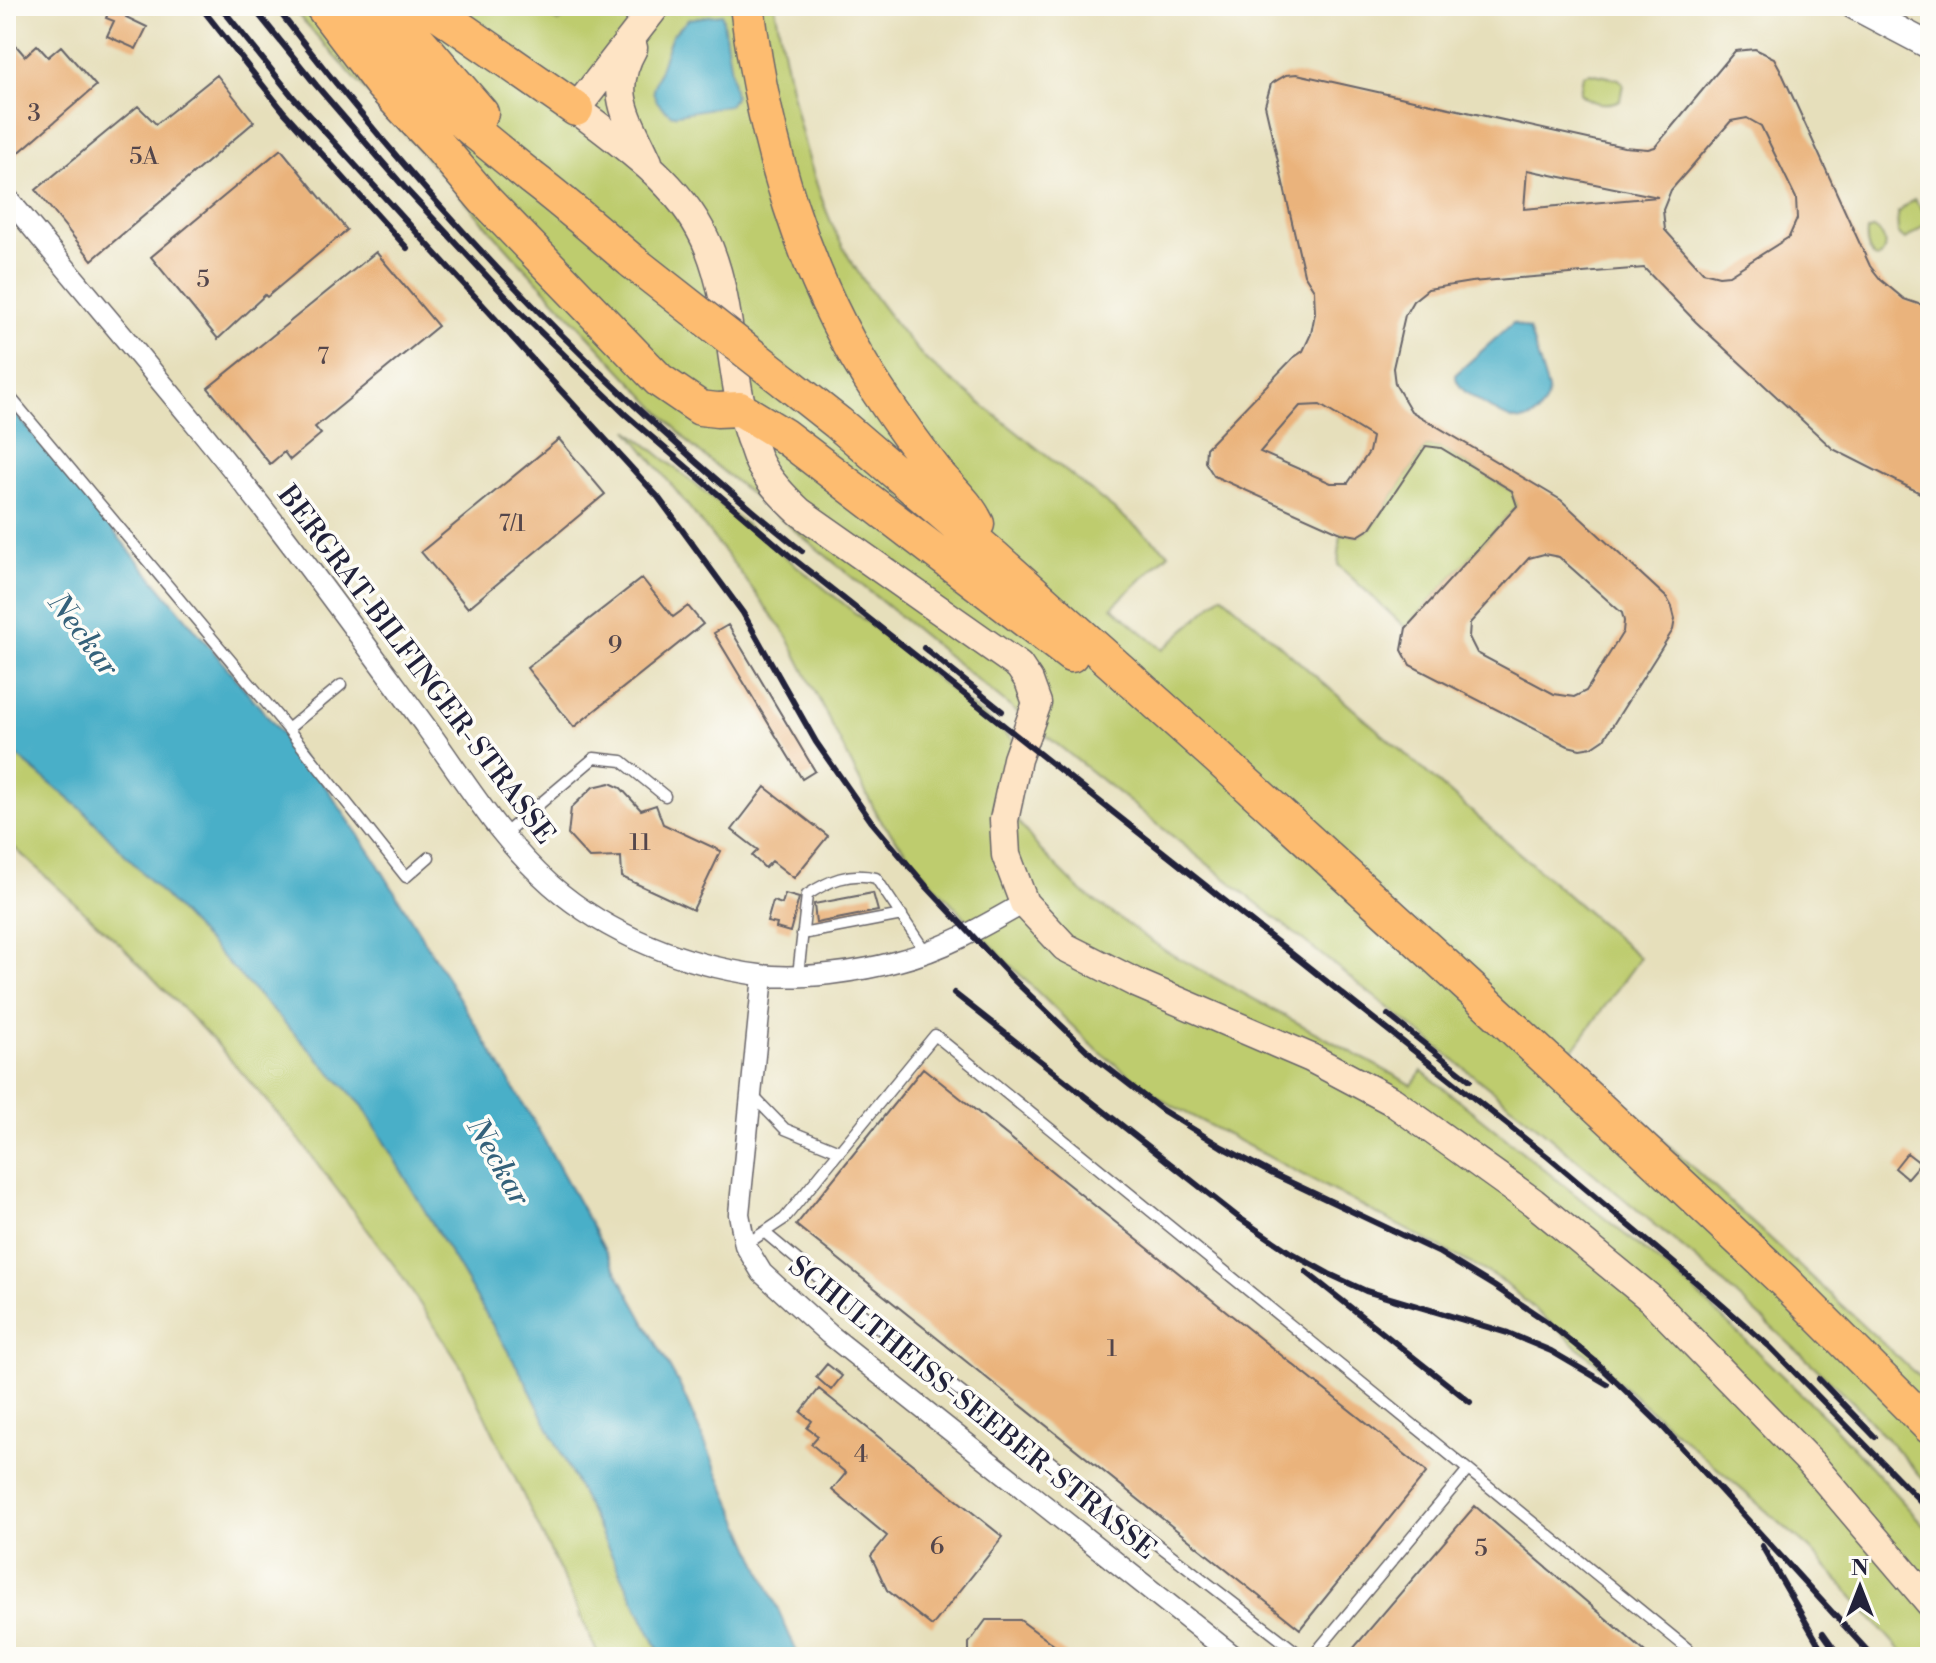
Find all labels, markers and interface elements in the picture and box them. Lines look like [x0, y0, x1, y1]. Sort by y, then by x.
house number: 3 [27, 99, 41, 129]
house number: 5A [129, 142, 159, 172]
house number: 5 [196, 265, 210, 295]
house number: 7 [317, 342, 329, 372]
street label: BERGRAT-BILFINGER-STRASSE [269, 478, 562, 851]
house number: 7/1 [499, 509, 526, 539]
water label: Neckar [39, 585, 128, 685]
house number: 9 [608, 631, 622, 661]
house number: 11 [629, 828, 651, 858]
water label: Neckar [457, 1110, 539, 1214]
street label: SCHULTHEISS-SEEBER-STRASSE [781, 1249, 1163, 1567]
house number: 1 [1107, 1334, 1118, 1364]
house number: 4 [854, 1440, 868, 1470]
house number: 6 [930, 1532, 944, 1562]
house number: 5 [1474, 1534, 1488, 1564]
north arrow [1820, 1547, 1900, 1627]
text: N [1851, 1555, 1869, 1582]

